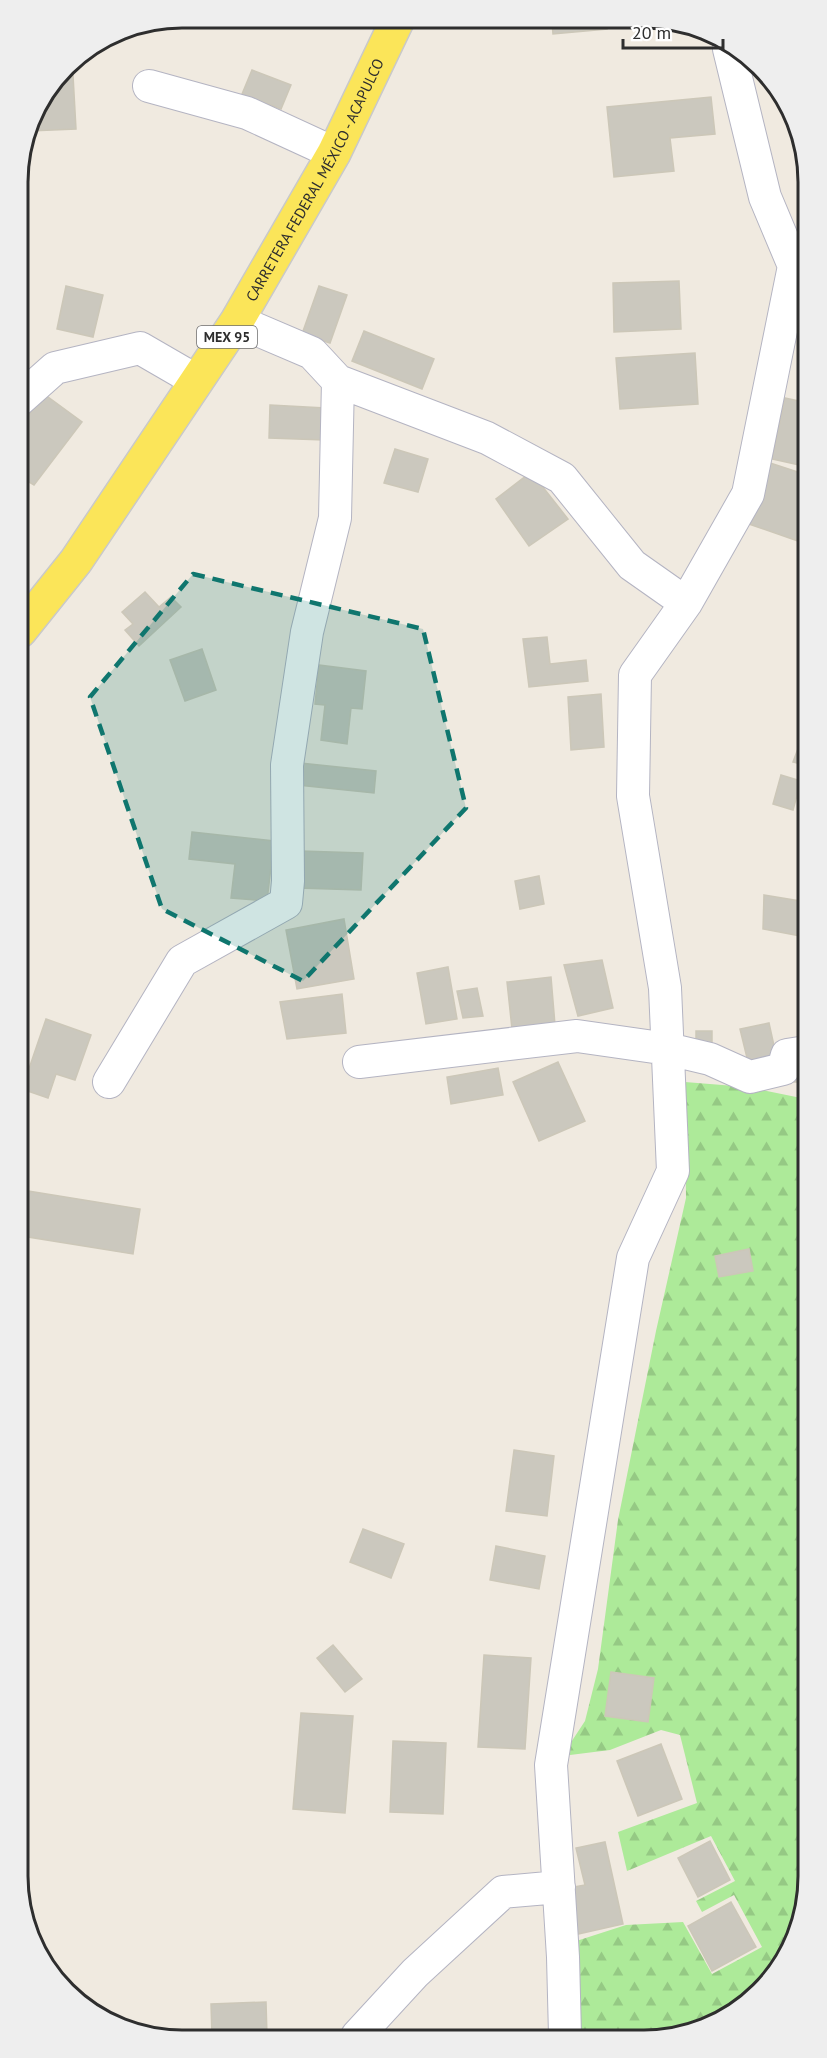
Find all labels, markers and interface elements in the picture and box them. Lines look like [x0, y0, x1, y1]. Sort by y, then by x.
scale bar [623, 12, 724, 50]
text: 20 m [632, 21, 671, 44]
street label: CARRETERA FEDERAL MÉXICO - ACAPULCO [241, 55, 387, 304]
road number: MEX 95 [197, 326, 257, 348]

